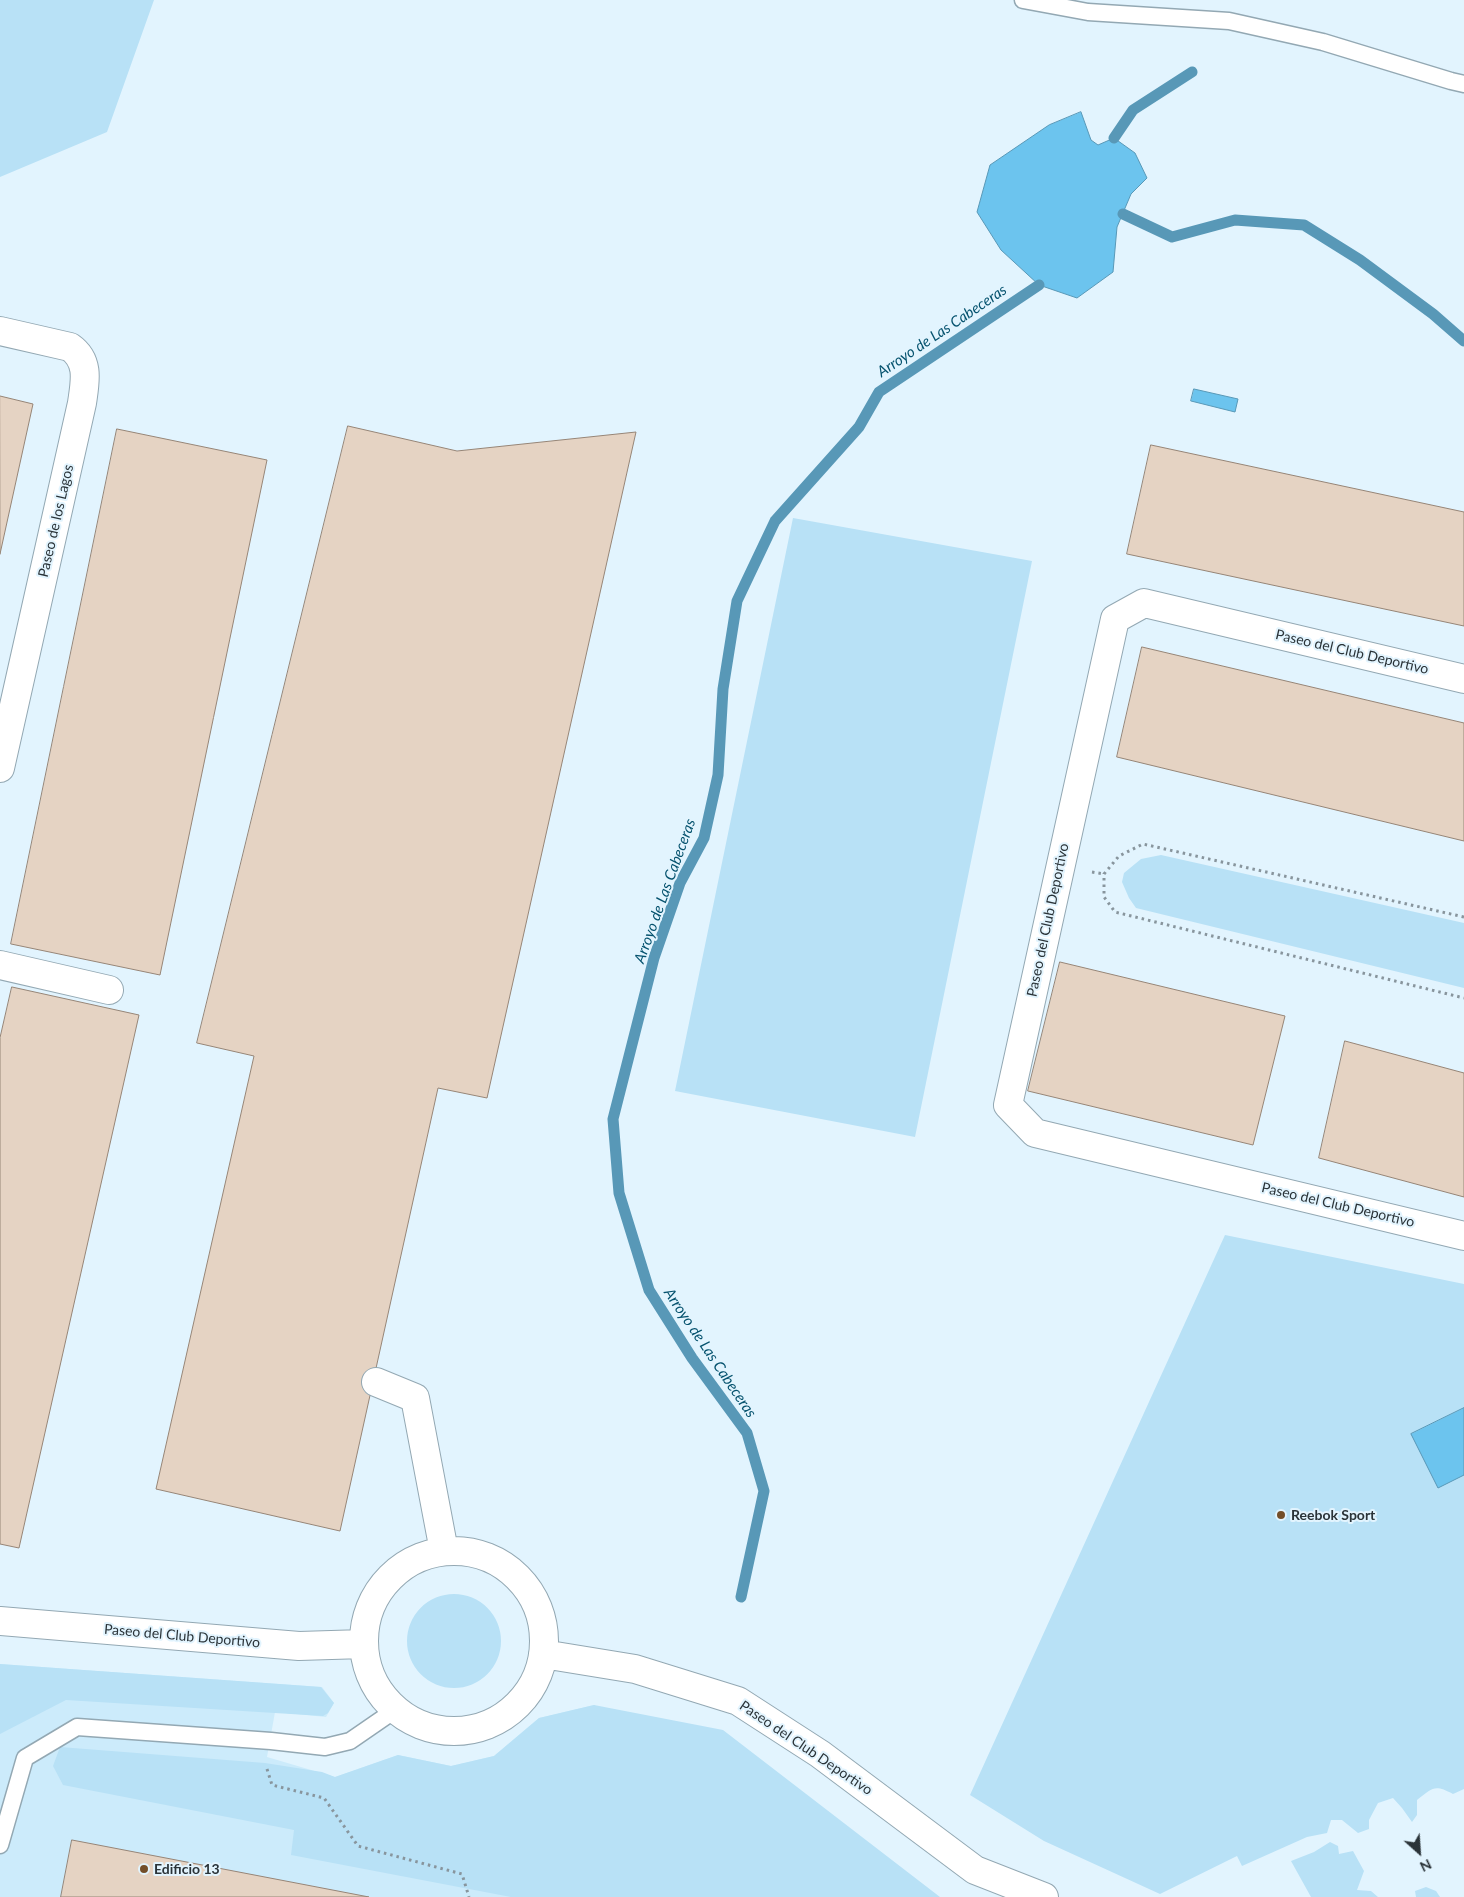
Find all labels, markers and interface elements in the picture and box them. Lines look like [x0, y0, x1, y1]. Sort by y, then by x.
water label: Arroyo de Las Cabeceras [874, 281, 1010, 381]
street label: Paseo de los Lagos [35, 463, 77, 579]
street label: Paseo del Club Deportivo [1274, 626, 1430, 678]
water label: Arroyo de Las Cabeceras [631, 816, 699, 966]
street label: Paseo del Club Deportivo [1024, 842, 1072, 998]
street label: Paseo del Club Deportivo [1260, 1179, 1416, 1231]
water label: Arroyo de Las Cabeceras [660, 1285, 760, 1421]
place label: Reebok Sport [1291, 1507, 1375, 1523]
marker: Reebok Sport [1275, 1509, 1287, 1521]
street label: Paseo del Club Deportivo [103, 1621, 261, 1651]
street label: Paseo del Club Deportivo [736, 1697, 876, 1799]
north arrow [1394, 1827, 1444, 1877]
text: N [1417, 1856, 1434, 1876]
place label: Edificio 13 [154, 1861, 220, 1877]
marker: Edificio 13 [138, 1863, 150, 1875]

